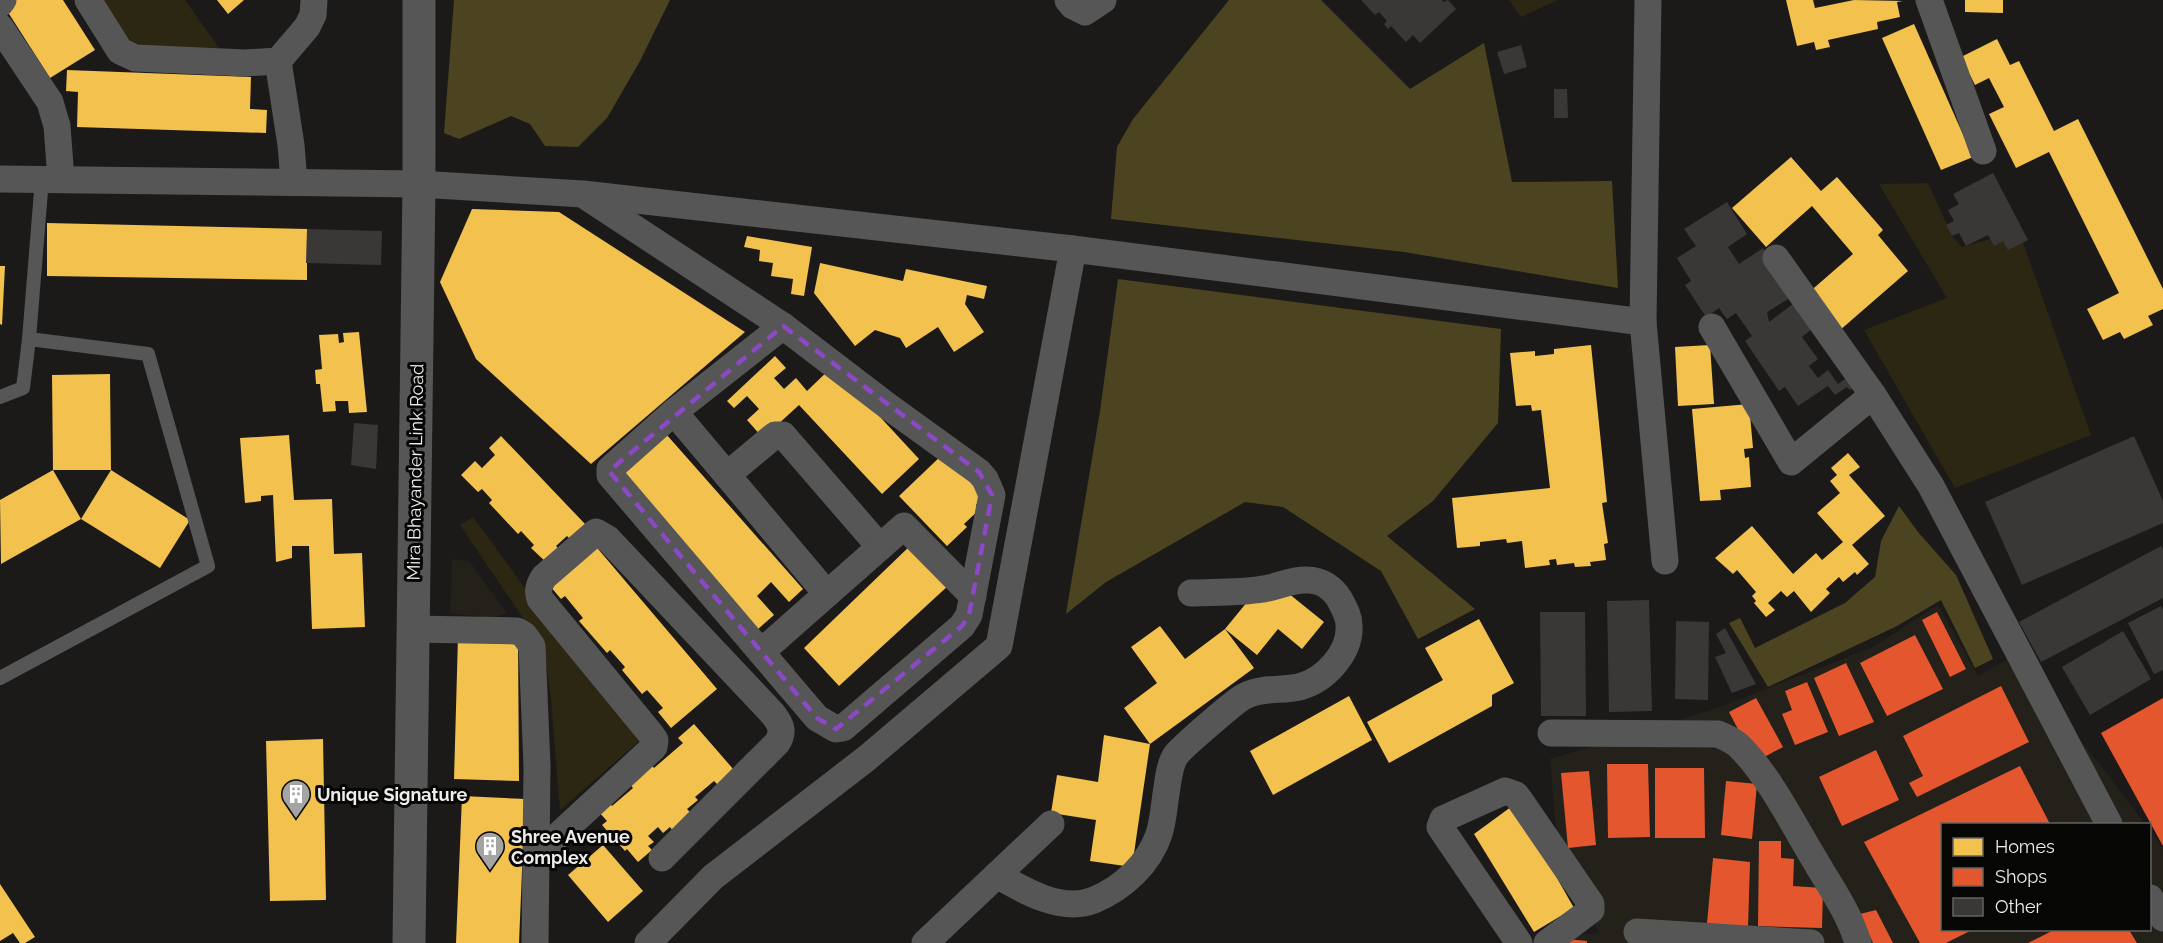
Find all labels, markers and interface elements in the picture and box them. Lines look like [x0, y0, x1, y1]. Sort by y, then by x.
street label: Mira Bhayander Link Road [403, 363, 427, 581]
building icon: Unique Signature [280, 778, 312, 820]
place label: Unique Signature [317, 784, 467, 805]
legend [1941, 823, 2151, 931]
place label: Shree Avenue Complex [511, 826, 630, 868]
building icon: Shree Avenue Complex [474, 830, 506, 872]
text: Homes [1995, 836, 2055, 857]
text: Shops [1995, 866, 2047, 887]
text: Other [1995, 896, 2043, 917]

